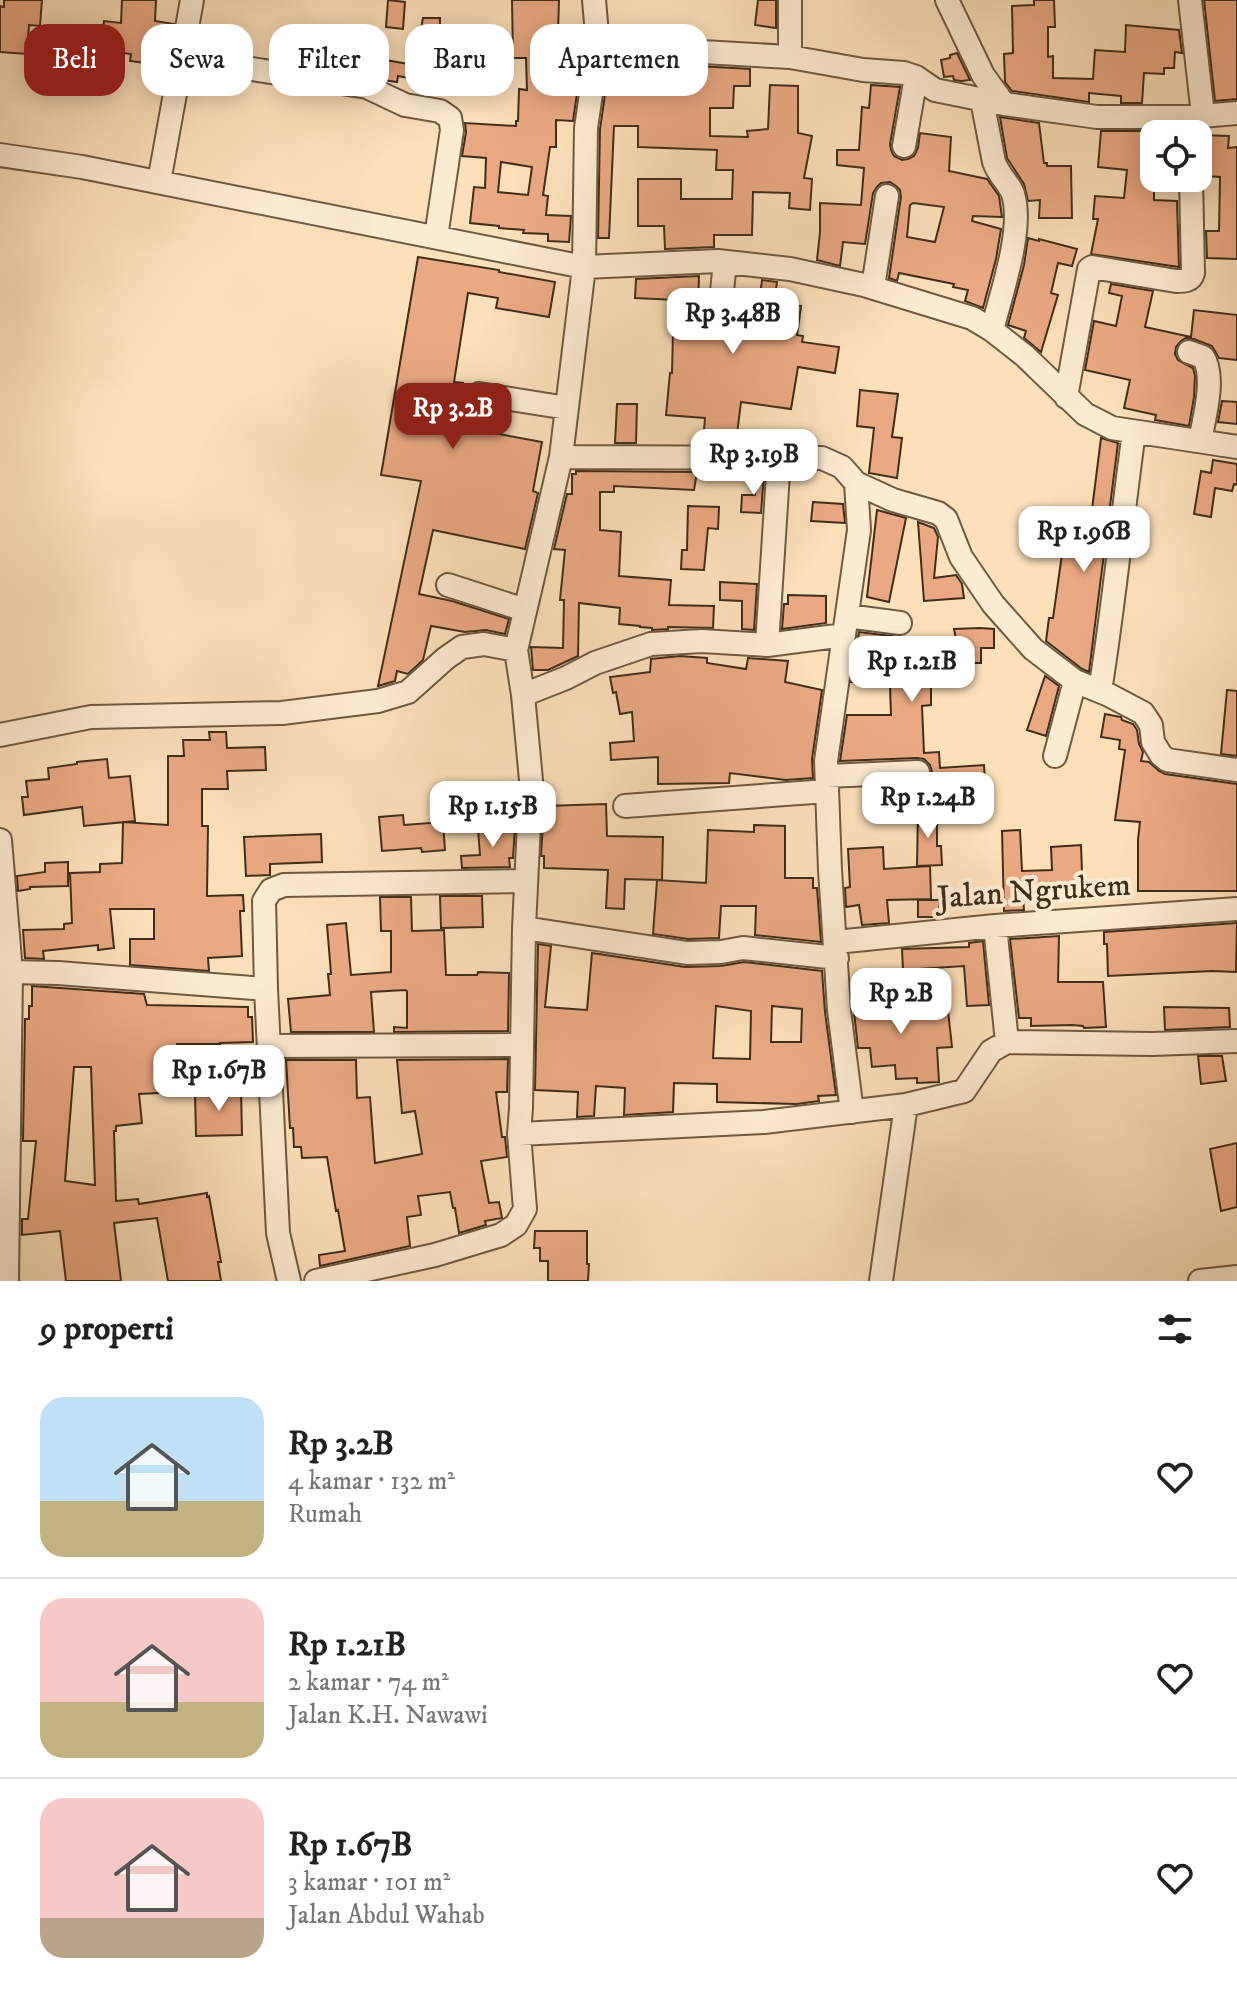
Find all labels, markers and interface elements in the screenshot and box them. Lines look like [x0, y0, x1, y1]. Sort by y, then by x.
chip: Beli [24, 24, 125, 96]
chip: Sewa [141, 24, 253, 96]
chip: Filter [269, 24, 389, 96]
chip: Baru [405, 24, 514, 96]
chip: Apartemen [530, 24, 708, 96]
map controls [1140, 120, 1212, 192]
button: locate [1140, 120, 1212, 192]
pin: Rp 3.48B [650, 288, 816, 356]
text: Rp 3.48B [685, 297, 781, 330]
pin: Rp 3.2B [379, 383, 527, 451]
text: Rp 3.2B [413, 392, 494, 425]
pin: Rp 3.19B [671, 429, 837, 497]
text: Rp 3.19B [709, 438, 799, 471]
pin: Rp 1.96B [1001, 506, 1167, 574]
text: Rp 1.96B [1037, 515, 1131, 548]
pin: Rp 1.21B [829, 636, 995, 704]
text: Rp 1.21B [867, 645, 957, 678]
pin: Rp 1.24B [845, 772, 1011, 840]
pin: Rp 1.15B [410, 781, 576, 849]
text: Rp 1.24B [880, 781, 976, 814]
text: Rp 1.15B [448, 790, 538, 823]
street label: Jalan Ngrukem [933, 865, 1132, 919]
pin: Rp 2B [845, 968, 957, 1036]
text: Rp 2B [868, 977, 934, 1010]
pin: Rp 1.67B [136, 1045, 302, 1113]
text: Rp 1.67B [171, 1054, 267, 1087]
icon: filters [1153, 1307, 1197, 1351]
text: 9 properti [40, 1308, 174, 1350]
text: Rp 3.2B [288, 1423, 394, 1465]
icon: home [104, 1429, 200, 1525]
icon: heart [1153, 1455, 1197, 1499]
text: 4 kamar · 132 m² [288, 1465, 455, 1498]
text: Rumah [288, 1498, 362, 1531]
text: Rp 1.21B [288, 1624, 406, 1666]
icon: home [104, 1630, 200, 1726]
icon: heart [1153, 1656, 1197, 1700]
text: 2 kamar · 74 m² [288, 1666, 449, 1699]
text: Jalan K.H. Nawawi [288, 1699, 488, 1732]
text: Rp 1.67B [288, 1824, 413, 1866]
icon: home [104, 1830, 200, 1926]
icon: heart [1153, 1856, 1197, 1900]
text: 3 kamar · 101 m² [288, 1866, 451, 1899]
text: Jalan Abdul Wahab [288, 1899, 485, 1932]

